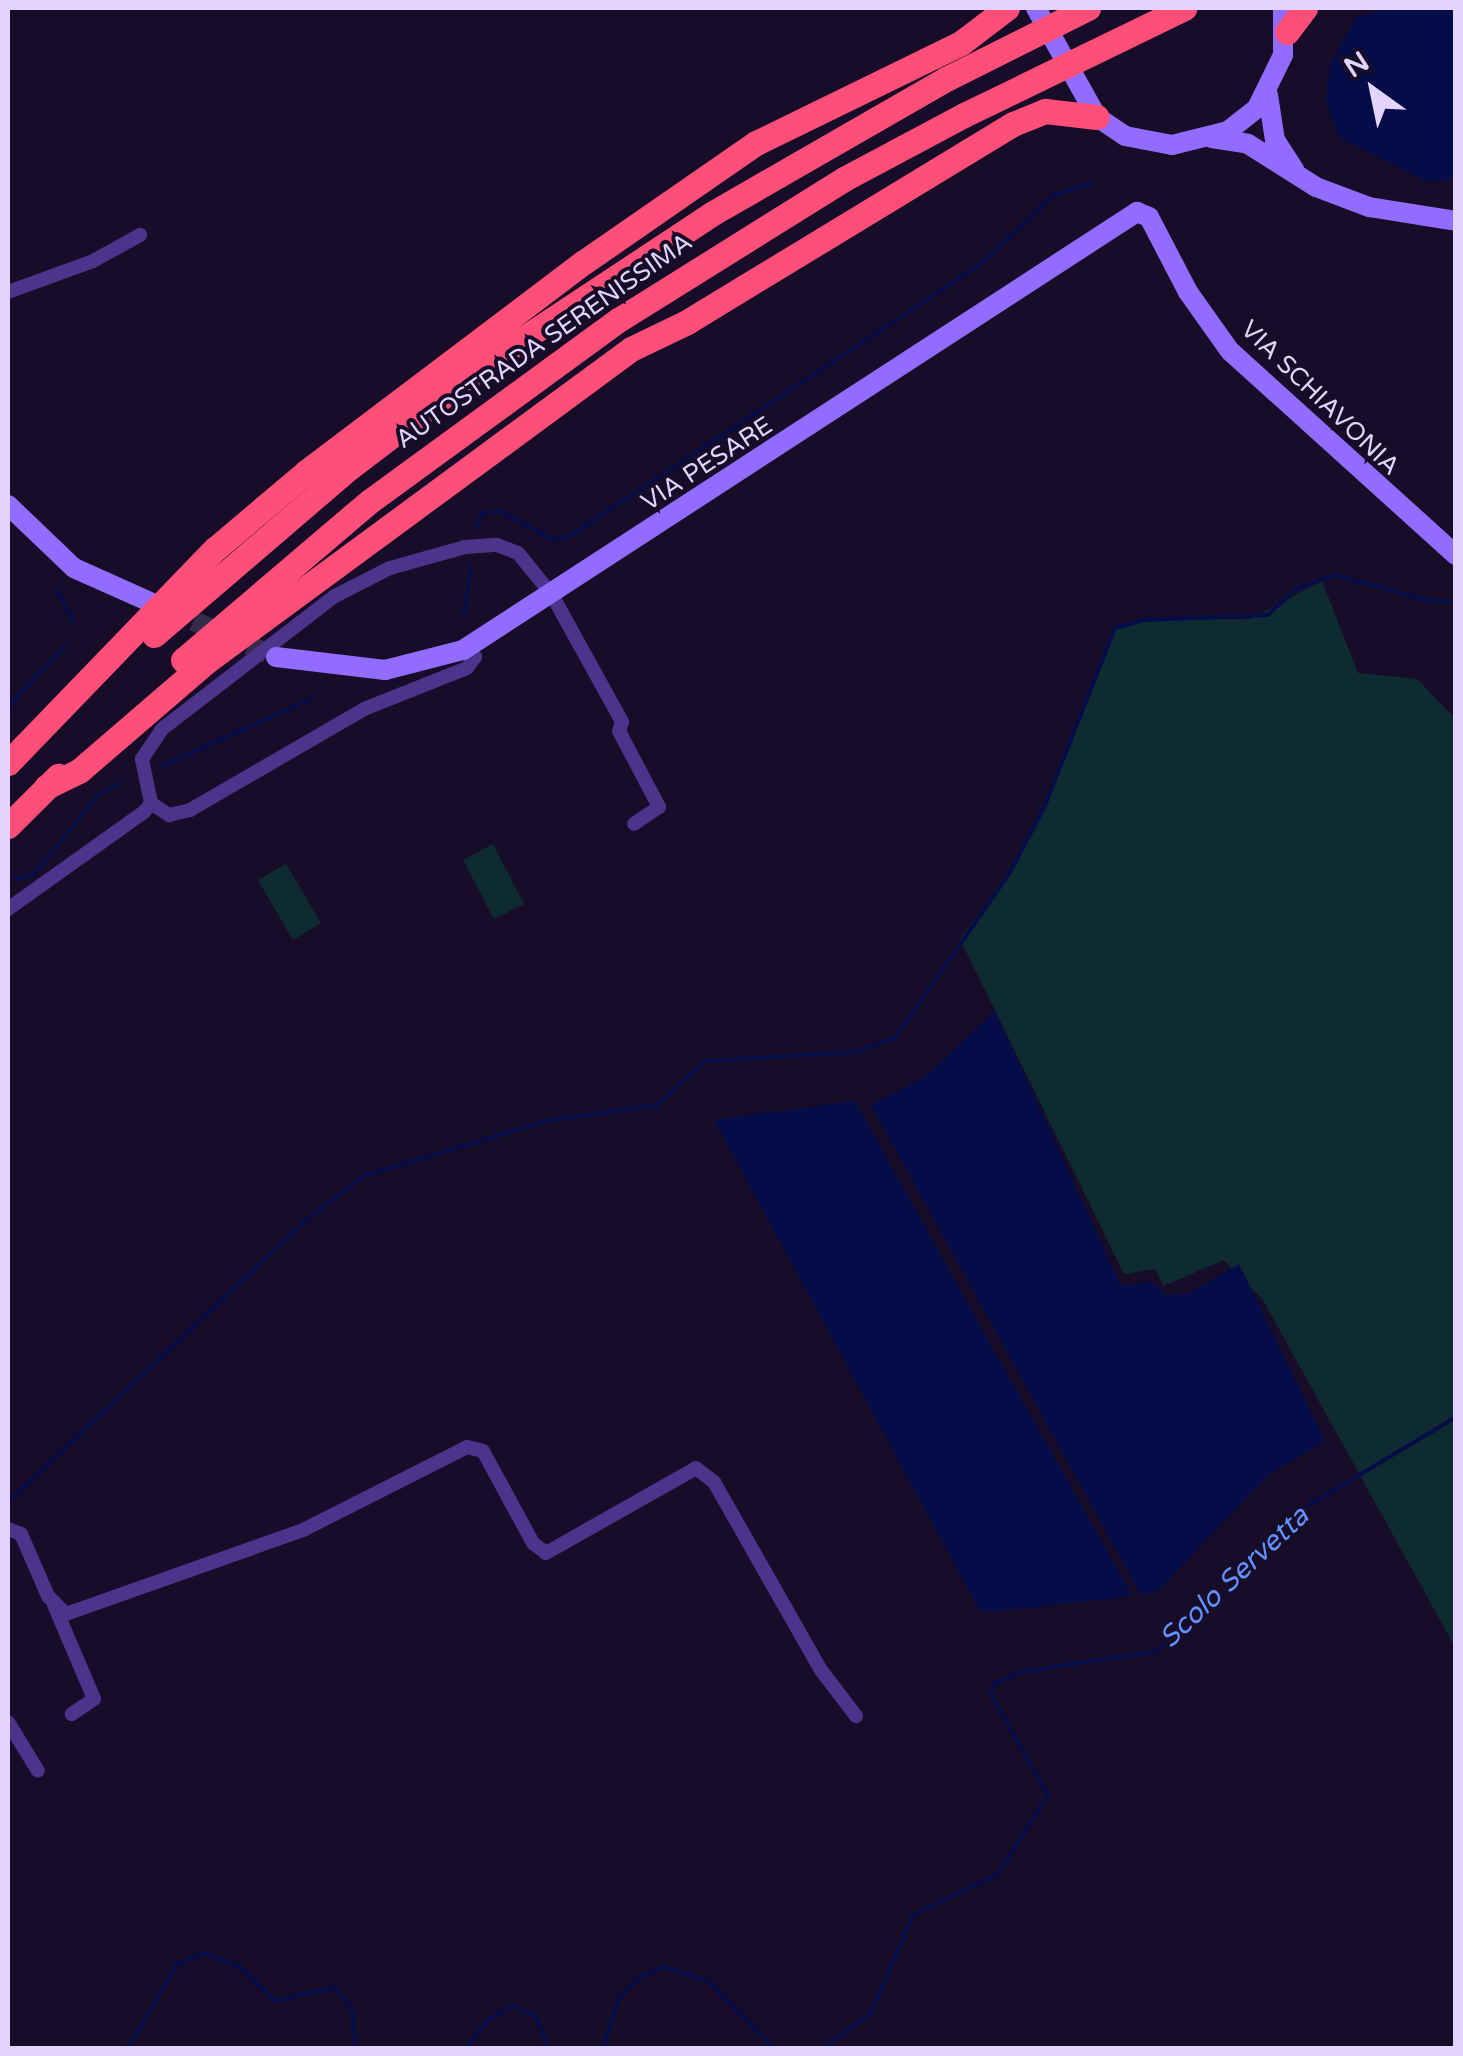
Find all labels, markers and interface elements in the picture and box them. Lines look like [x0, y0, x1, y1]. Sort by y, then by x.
north arrow [1323, 40, 1423, 140]
text: N [1338, 44, 1375, 85]
street label: AUTOSTRADA SERENISSIMA [390, 227, 698, 455]
street label: VIA SCHIAVONIA [1234, 315, 1406, 481]
street label: VIA PESARE [636, 411, 778, 517]
water label: Scolo Servetta [1152, 1499, 1316, 1655]

